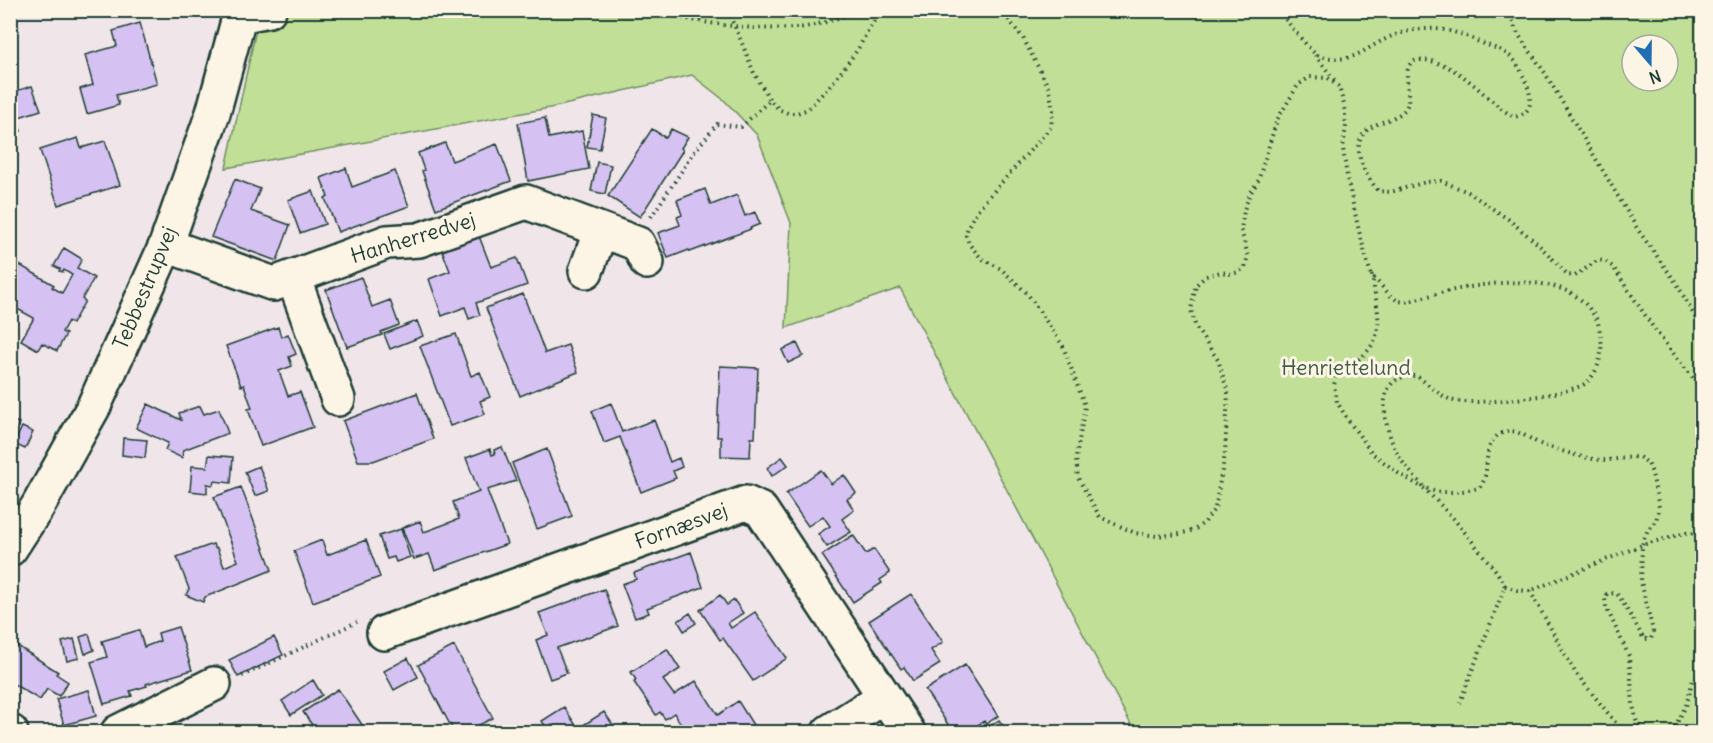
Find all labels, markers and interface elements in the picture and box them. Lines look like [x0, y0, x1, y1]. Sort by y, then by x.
north arrow [1620, 33, 1680, 93]
text: N [1647, 66, 1664, 88]
street label: Hanherredvej [347, 206, 478, 269]
street label: Tebbestrupvej [107, 222, 183, 353]
park label: Henriettelund [1281, 354, 1411, 381]
street label: Fornæsvej [631, 496, 731, 555]

